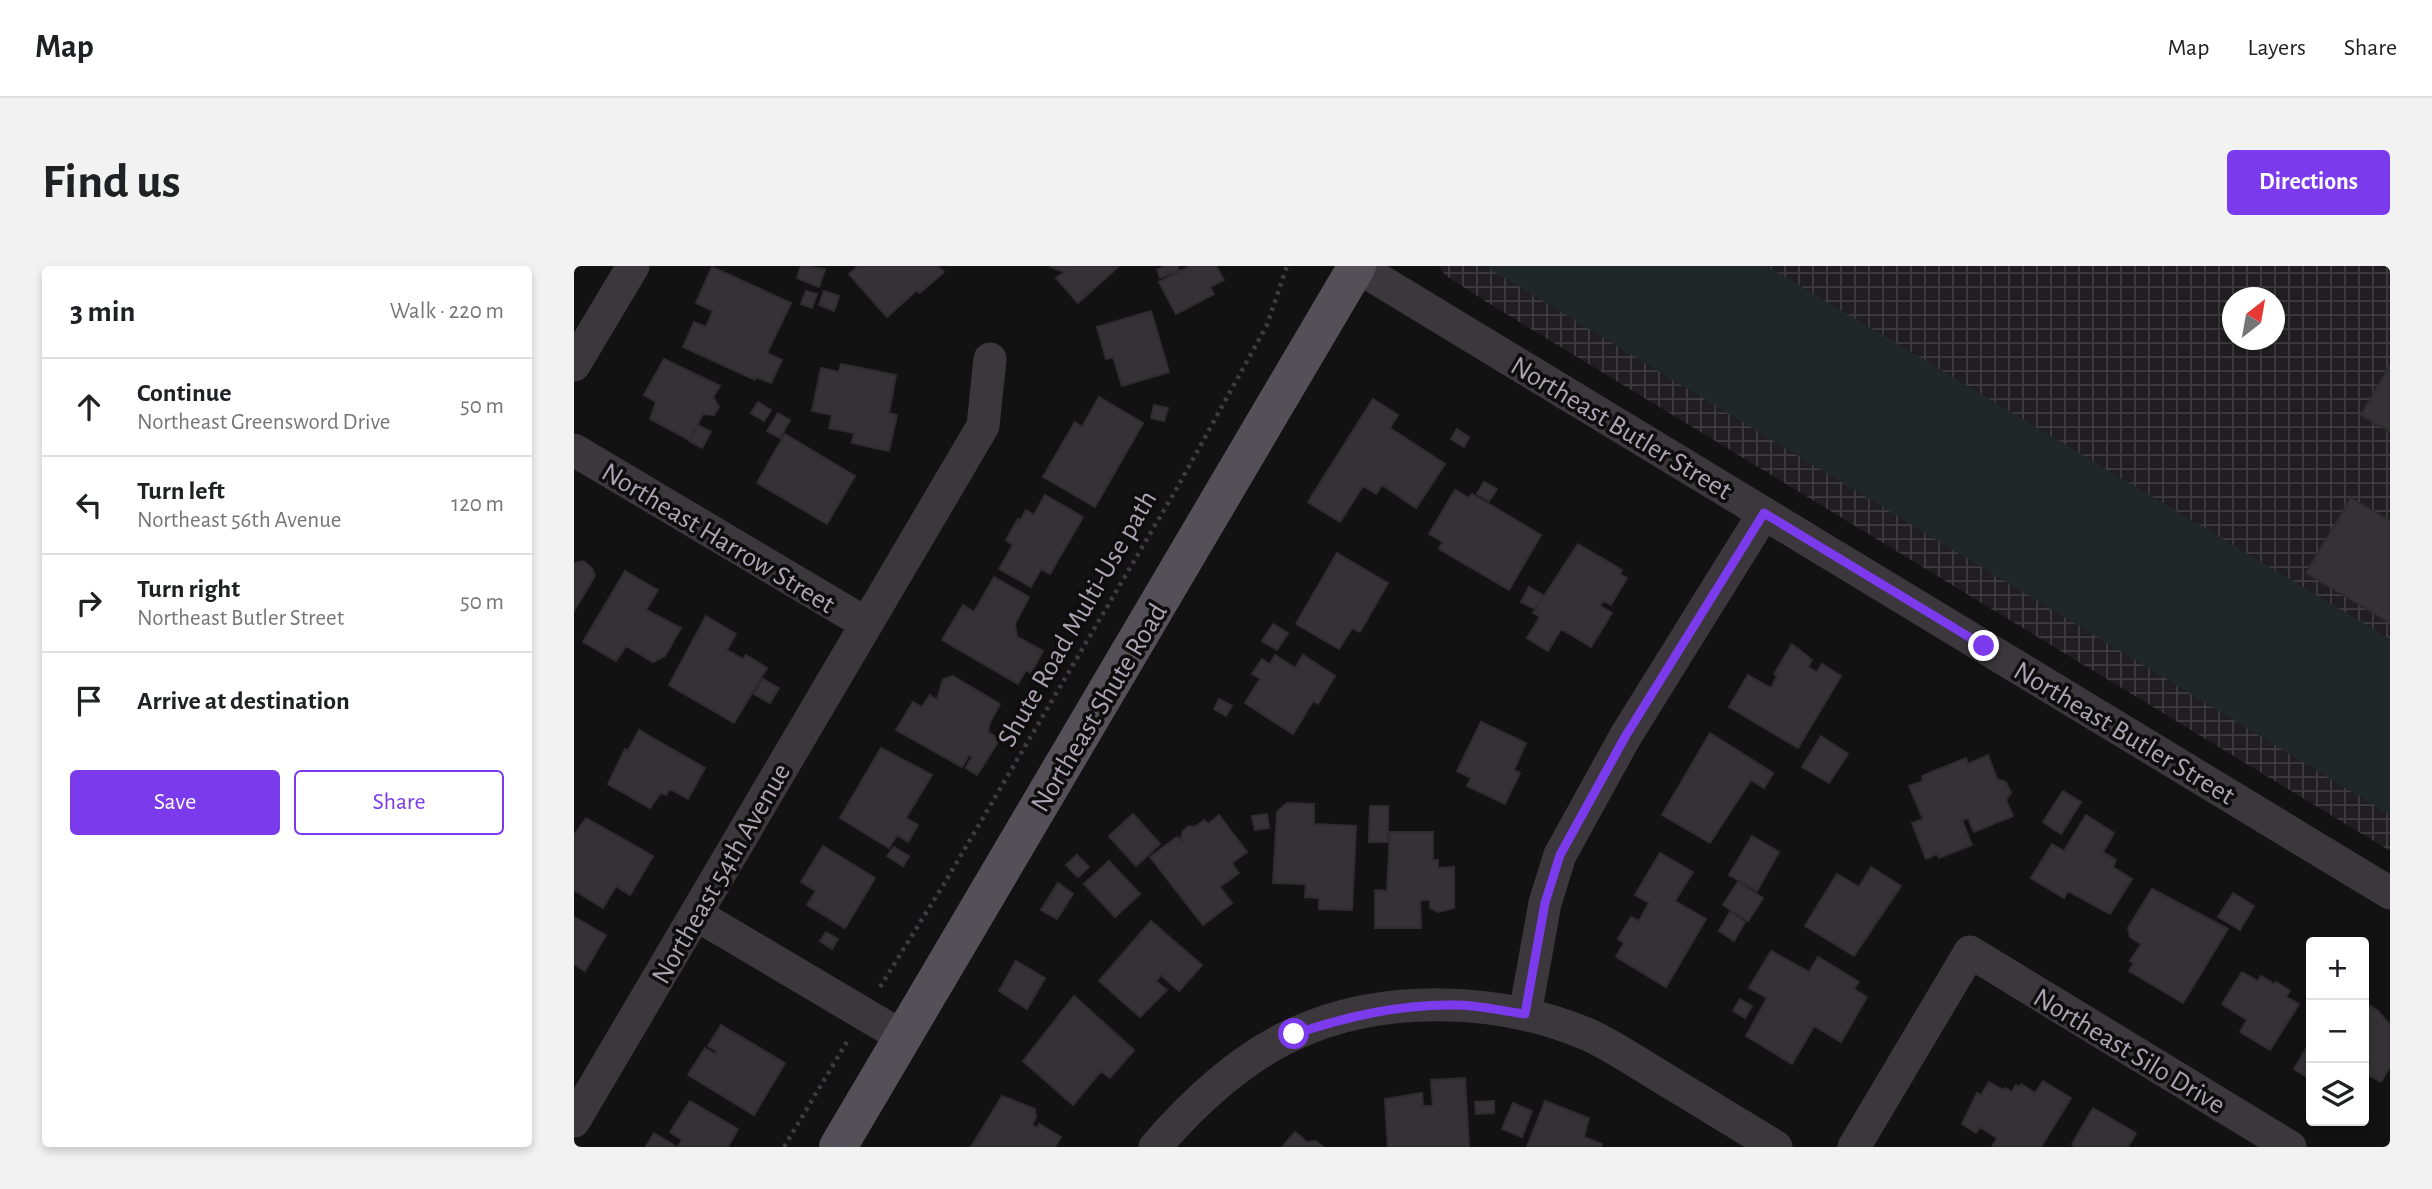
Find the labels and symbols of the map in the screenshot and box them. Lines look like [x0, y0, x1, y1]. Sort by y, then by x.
north arrow [2222, 287, 2285, 350]
street label: Northeast Butler Street [1506, 352, 1736, 506]
street label: Northeast Harrow Street [597, 458, 839, 619]
street label: Shute Road Multi-Use path [993, 486, 1162, 752]
street label: Northeast Shute Road [1026, 599, 1173, 817]
route end [1968, 630, 1999, 661]
street label: Northeast Butler Street [2009, 657, 2239, 811]
street label: Northeast 54th Avenue [647, 759, 796, 989]
street label: Northeast Silo Drive [2028, 984, 2230, 1120]
route start [1278, 1018, 1309, 1049]

